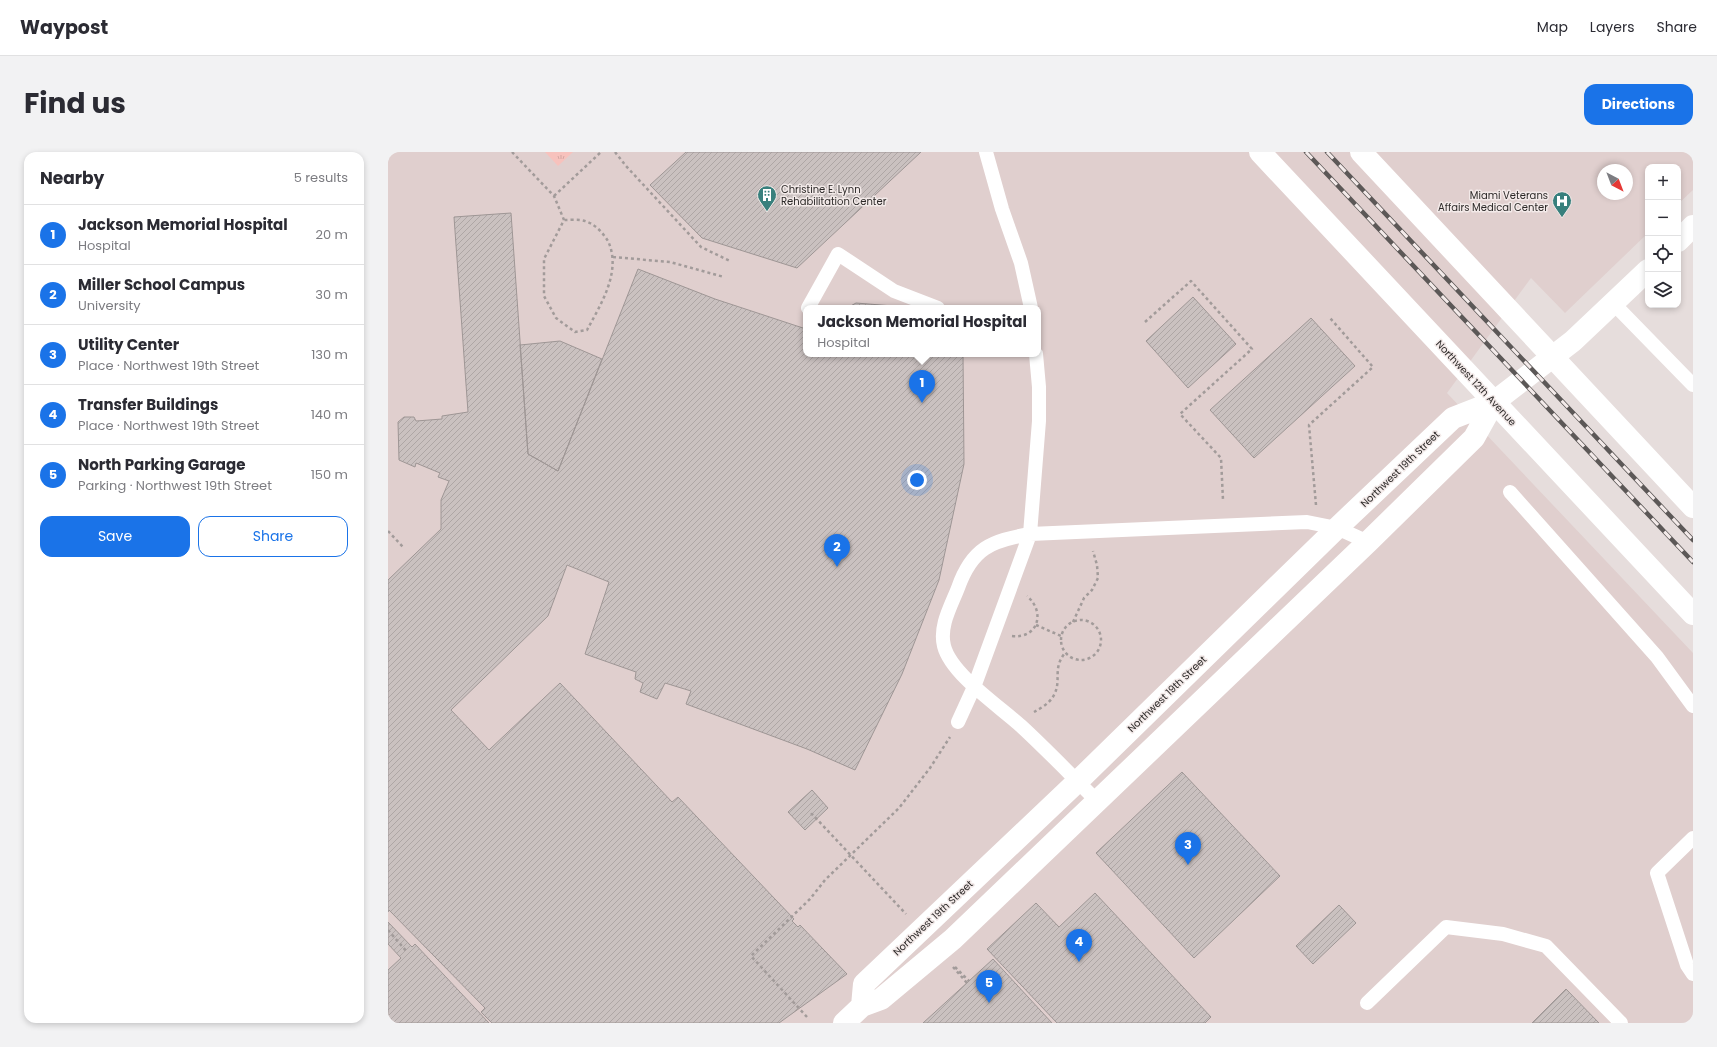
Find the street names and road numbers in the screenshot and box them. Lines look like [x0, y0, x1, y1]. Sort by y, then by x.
street label: Northwest 12th Avenue [1432, 337, 1520, 429]
street label: Northwest 19th Street [1357, 427, 1443, 511]
street label: Northwest 19th Street [1124, 652, 1210, 736]
street label: Northwest 19th Street [890, 877, 977, 959]

